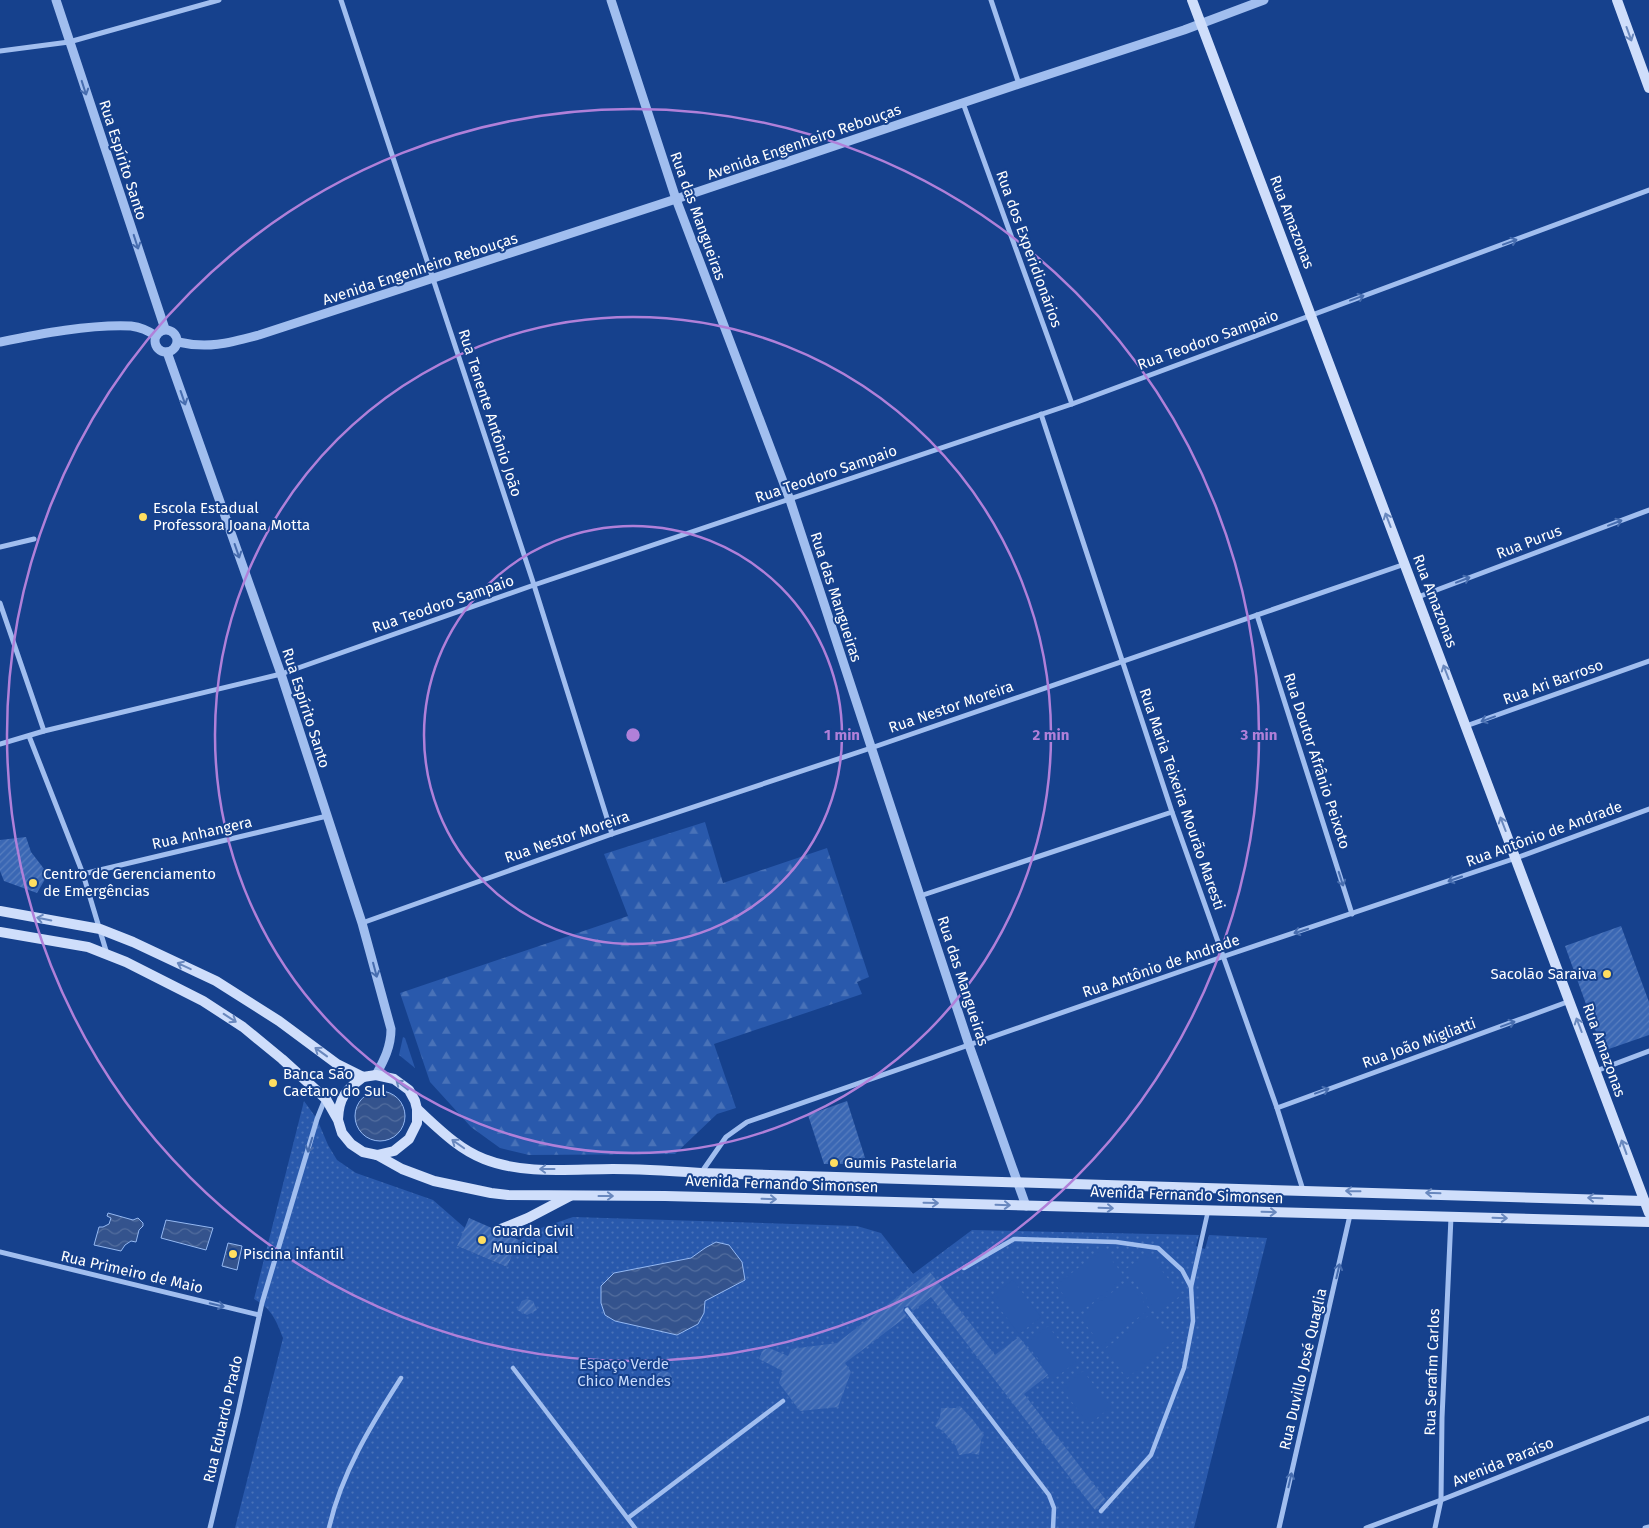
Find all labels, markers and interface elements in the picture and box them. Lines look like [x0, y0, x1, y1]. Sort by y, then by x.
one-way arrow [1625, 26, 1634, 41]
one-way arrow [80, 80, 90, 96]
street label: Rua Espírito Santo [95, 98, 151, 222]
street label: Avenida Engenheiro Rebouças [705, 100, 903, 184]
street label: Rua das Mangueiras [666, 149, 730, 283]
street label: Rua dos Experidionários [992, 168, 1066, 330]
street label: Rua Amazonas [1266, 173, 1318, 271]
street label: Avenida Engenheiro Rebouças [320, 229, 520, 309]
one-way arrow [132, 234, 141, 250]
one-way arrow [1501, 237, 1517, 246]
one-way arrow [1349, 293, 1364, 302]
street label: Rua Teodoro Sampaio [1135, 306, 1281, 374]
street label: Rua Tenente Antônio João [454, 327, 526, 499]
one-way arrow [179, 390, 188, 405]
street label: Rua Teodoro Sampaio [753, 441, 899, 507]
place label: Escola Estadual Professora Joana Motta [153, 499, 310, 534]
marker: Escola Estadual Professora Joana Motta [137, 511, 149, 523]
one-way arrow [1383, 513, 1393, 528]
one-way arrow [1607, 518, 1623, 527]
street label: Rua Purus [1494, 521, 1564, 563]
street label: Rua das Mangueiras [806, 530, 866, 664]
one-way arrow [233, 543, 242, 559]
street label: Rua Amazonas [1409, 552, 1461, 650]
street label: Rua Teodoro Sampaio [370, 571, 516, 637]
one-way arrow [1455, 575, 1470, 584]
street label: Rua Espírito Santo [278, 646, 334, 770]
street label: Rua Ari Barroso [1500, 656, 1606, 708]
one-way arrow [1441, 665, 1450, 680]
street label: Rua Doutor Afrânio Peixoto [1280, 671, 1354, 851]
street label: Rua Nestor Moreira [886, 677, 1016, 737]
street label: Rua Maria Teixeira Mourão Maresti [1135, 686, 1229, 912]
one-way arrow [1480, 714, 1496, 724]
centre of rings [624, 726, 642, 744]
text: 1 min [824, 726, 860, 744]
text: 2 min [1033, 726, 1069, 744]
text: 3 min [1240, 726, 1277, 744]
street label: Rua Antônio de Andrade [1463, 797, 1625, 871]
street label: Rua Nestor Moreira [502, 807, 632, 867]
street label: Rua Anhangera [150, 813, 254, 853]
one-way arrow [1498, 817, 1507, 832]
place label: Centro de Gerenciamento de Emergências [43, 865, 216, 900]
one-way arrow [1337, 870, 1346, 886]
one-way arrow [1448, 875, 1463, 884]
marker: Centro de Gerenciamento de Emergências [27, 877, 39, 889]
one-way arrow [37, 913, 53, 923]
street label: Rua das Mangueiras [933, 914, 993, 1048]
one-way arrow [1294, 927, 1309, 936]
street label: Rua Antônio de Andrade [1080, 931, 1242, 1001]
one-way arrow [177, 960, 192, 970]
one-way arrow [371, 961, 380, 977]
place label: Sacolão Saraiva [1491, 965, 1597, 983]
marker: Sacolão Saraiva [1601, 968, 1613, 980]
street label: Rua Amazonas [1579, 1001, 1629, 1099]
one-way arrow [222, 1014, 236, 1024]
street label: Rua João Migliatti [1360, 1014, 1478, 1072]
one-way arrow [1574, 1018, 1583, 1033]
one-way arrow [1500, 1019, 1515, 1028]
one-way arrow [314, 1047, 328, 1057]
place label: Banca São Caetano do Sul [283, 1065, 386, 1100]
marker: Banca São Caetano do Sul [267, 1077, 279, 1089]
one-way arrow [396, 1080, 409, 1091]
one-way arrow [1314, 1086, 1330, 1095]
one-way arrow [304, 1136, 314, 1152]
one-way arrow [451, 1139, 465, 1149]
one-way arrow [1619, 1139, 1628, 1155]
place label: Gumis Pastelaria [844, 1154, 957, 1172]
marker: Gumis Pastelaria [828, 1157, 840, 1169]
one-way arrow [539, 1164, 556, 1174]
street label: Avenida Fernando Simonsen [685, 1172, 879, 1196]
street label: Avenida Fernando Simonsen [1090, 1183, 1284, 1207]
one-way arrow [1345, 1186, 1362, 1196]
one-way arrow [1425, 1188, 1441, 1198]
one-way arrow [598, 1191, 614, 1201]
one-way arrow [760, 1194, 777, 1204]
one-way arrow [1587, 1194, 1603, 1203]
one-way arrow [923, 1198, 939, 1208]
one-way arrow [995, 1200, 1011, 1210]
one-way arrow [1098, 1203, 1114, 1212]
one-way arrow [1261, 1208, 1277, 1217]
one-way arrow [1491, 1214, 1507, 1223]
place label: Guarda Civil Municipal [492, 1222, 574, 1257]
marker: Guarda Civil Municipal [476, 1234, 488, 1246]
place label: Piscina infantil [243, 1245, 345, 1263]
street label: Rua Primeiro de Maio [59, 1247, 205, 1297]
marker: Piscina infantil [227, 1248, 239, 1260]
one-way arrow [1333, 1263, 1343, 1279]
street label: Rua Duvillo José Quaglia [1276, 1286, 1330, 1452]
one-way arrow [209, 1301, 225, 1310]
street label: Rua Serafim Carlos [1421, 1308, 1443, 1436]
street label: Rua Eduardo Prado [200, 1354, 246, 1484]
park label: Espaço Verde Chico Mendes [577, 1355, 671, 1390]
street label: Avenida Paraíso [1450, 1433, 1556, 1491]
one-way arrow [1286, 1473, 1295, 1489]

